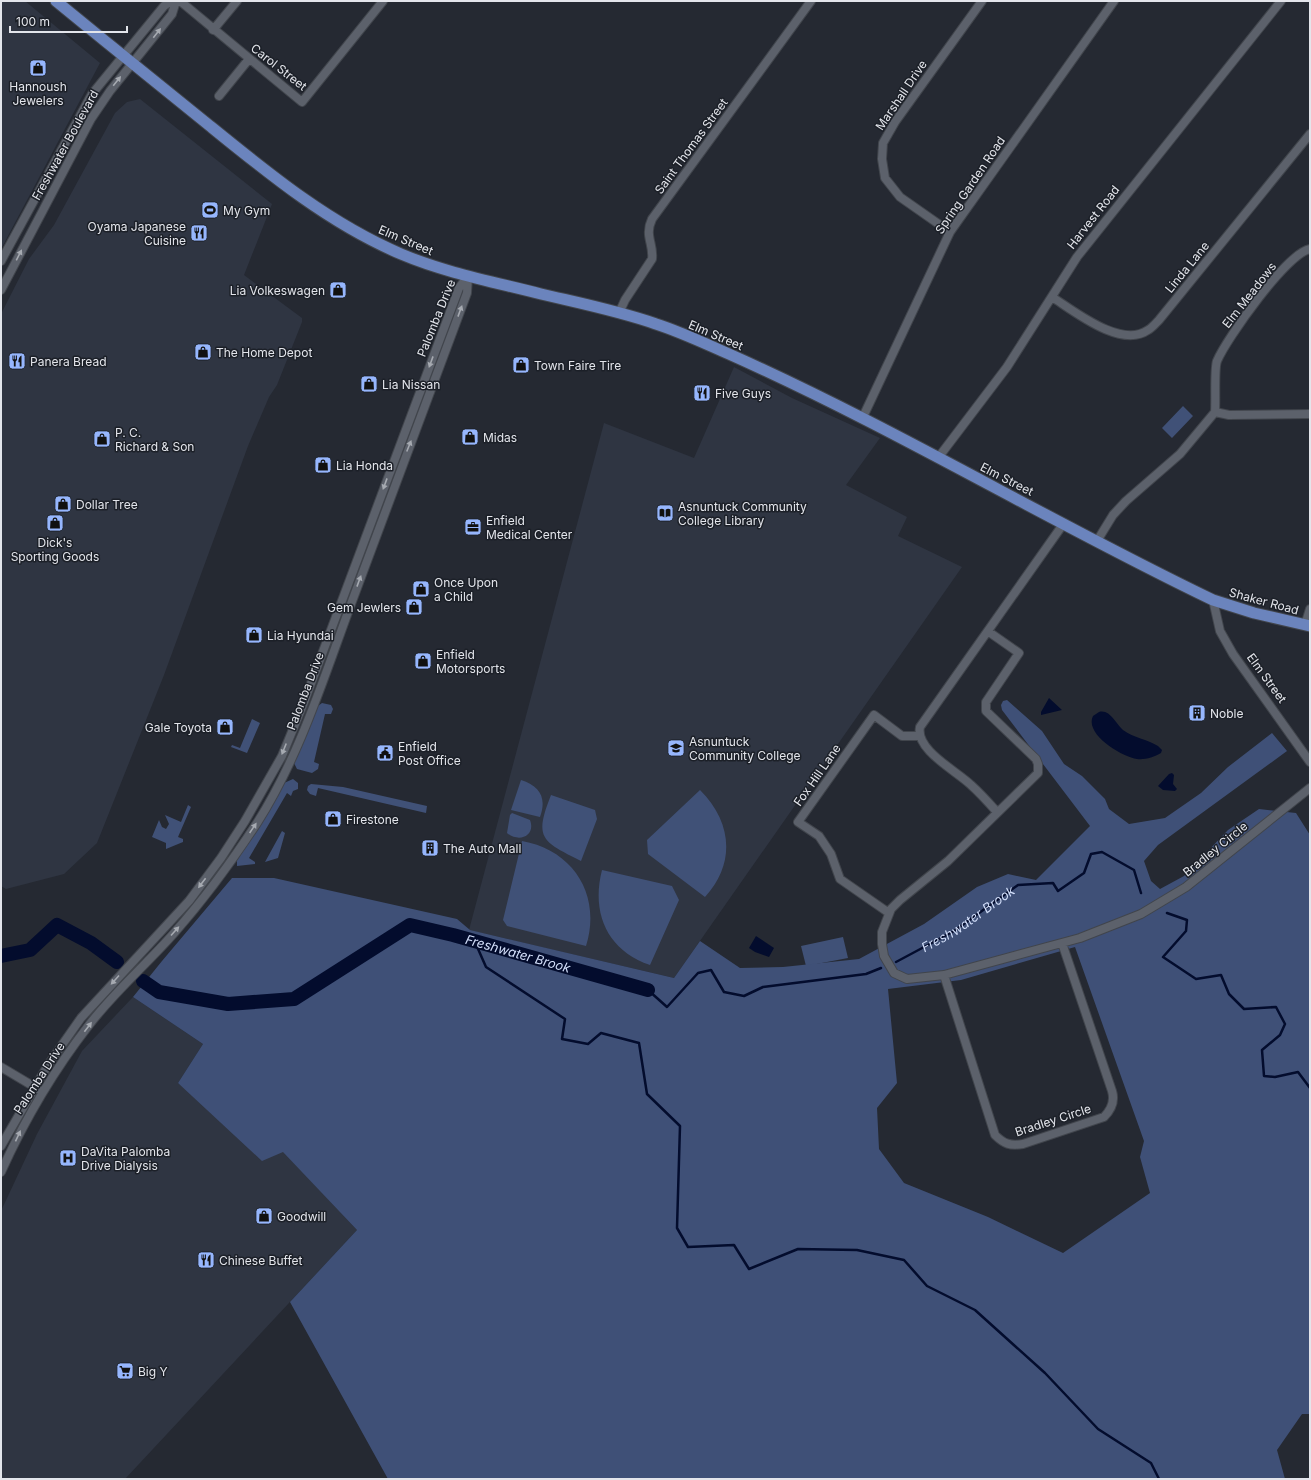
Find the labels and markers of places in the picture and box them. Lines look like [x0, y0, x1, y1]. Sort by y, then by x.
shop icon: Hannoush Jewelers [28, 58, 48, 78]
place label: Hannoush Jewelers [9, 79, 67, 108]
sports icon: My Gym [200, 200, 220, 220]
place label: My Gym [223, 203, 270, 218]
place label: Oyama Japanese Cuisine [88, 219, 186, 248]
restaurant icon: Oyama Japanese Cuisine [189, 223, 209, 243]
shop icon: Lia Volkeswagen [328, 280, 348, 300]
place label: Lia Volkeswagen [230, 283, 325, 298]
shop icon: The Home Depot [193, 342, 213, 362]
place label: The Home Depot [216, 345, 312, 360]
restaurant icon: Panera Bread [7, 351, 27, 371]
place label: Panera Bread [30, 354, 107, 369]
shop icon: Town Faire Tire [511, 355, 531, 375]
place label: Town Faire Tire [534, 358, 621, 373]
shop icon: Lia Nissan [359, 374, 379, 394]
place label: Lia Nissan [382, 377, 440, 392]
restaurant icon: Five Guys [692, 383, 712, 403]
place label: Five Guys [715, 386, 771, 401]
place label: P. C. Richard & Son [115, 425, 194, 454]
shop icon: Midas [460, 427, 480, 447]
shop icon: P. C. Richard & Son [92, 429, 112, 449]
place label: Midas [483, 430, 517, 445]
shop icon: Lia Honda [313, 455, 333, 475]
place label: Lia Honda [336, 458, 393, 473]
shop icon: Dollar Tree [53, 494, 73, 514]
place label: Dollar Tree [76, 497, 138, 512]
place label: Asnuntuck Community College Library [678, 499, 807, 528]
library icon: Asnuntuck Community College Library [655, 503, 675, 523]
shop icon: Dick's Sporting Goods [45, 513, 65, 533]
place label: Enfield Medical Center [486, 513, 573, 542]
office icon: Enfield Medical Center [463, 517, 483, 537]
place label: Dick's Sporting Goods [11, 535, 99, 564]
place label: Once Upon a Child [434, 575, 498, 604]
shop icon: Once Upon a Child [411, 579, 431, 599]
shop icon: Gem Jewlers [404, 597, 424, 617]
place label: Gem Jewlers [327, 600, 401, 615]
shop icon: Lia Hyundai [244, 625, 264, 645]
place label: Lia Hyundai [267, 628, 334, 643]
place label: Enfield Motorsports [436, 647, 505, 676]
shop icon: Enfield Motorsports [413, 651, 433, 671]
building icon: Noble [1187, 703, 1207, 723]
place label: Noble [1210, 706, 1244, 721]
shop icon: Gale Toyota [215, 717, 235, 737]
place label: Gale Toyota [145, 720, 212, 735]
place label: Asnuntuck Community College [689, 734, 800, 763]
school or university icon: Asnuntuck Community College [666, 738, 686, 758]
place label: Enfield Post Office [398, 739, 461, 768]
public building icon: Enfield Post Office [375, 743, 395, 763]
shop icon: Firestone [323, 809, 343, 829]
place label: Firestone [346, 812, 399, 827]
building icon: The Auto Mall [420, 838, 440, 858]
place label: The Auto Mall [443, 841, 521, 856]
place label: DaVita Palomba Drive Dialysis [81, 1144, 170, 1173]
hospital icon: DaVita Palomba Drive Dialysis [58, 1148, 78, 1168]
shop icon: Goodwill [254, 1206, 274, 1226]
place label: Goodwill [277, 1209, 326, 1224]
restaurant icon: Chinese Buffet [196, 1250, 216, 1270]
place label: Chinese Buffet [219, 1253, 303, 1268]
supermarket icon: Big Y [115, 1361, 135, 1381]
place label: Big Y [138, 1364, 168, 1379]

